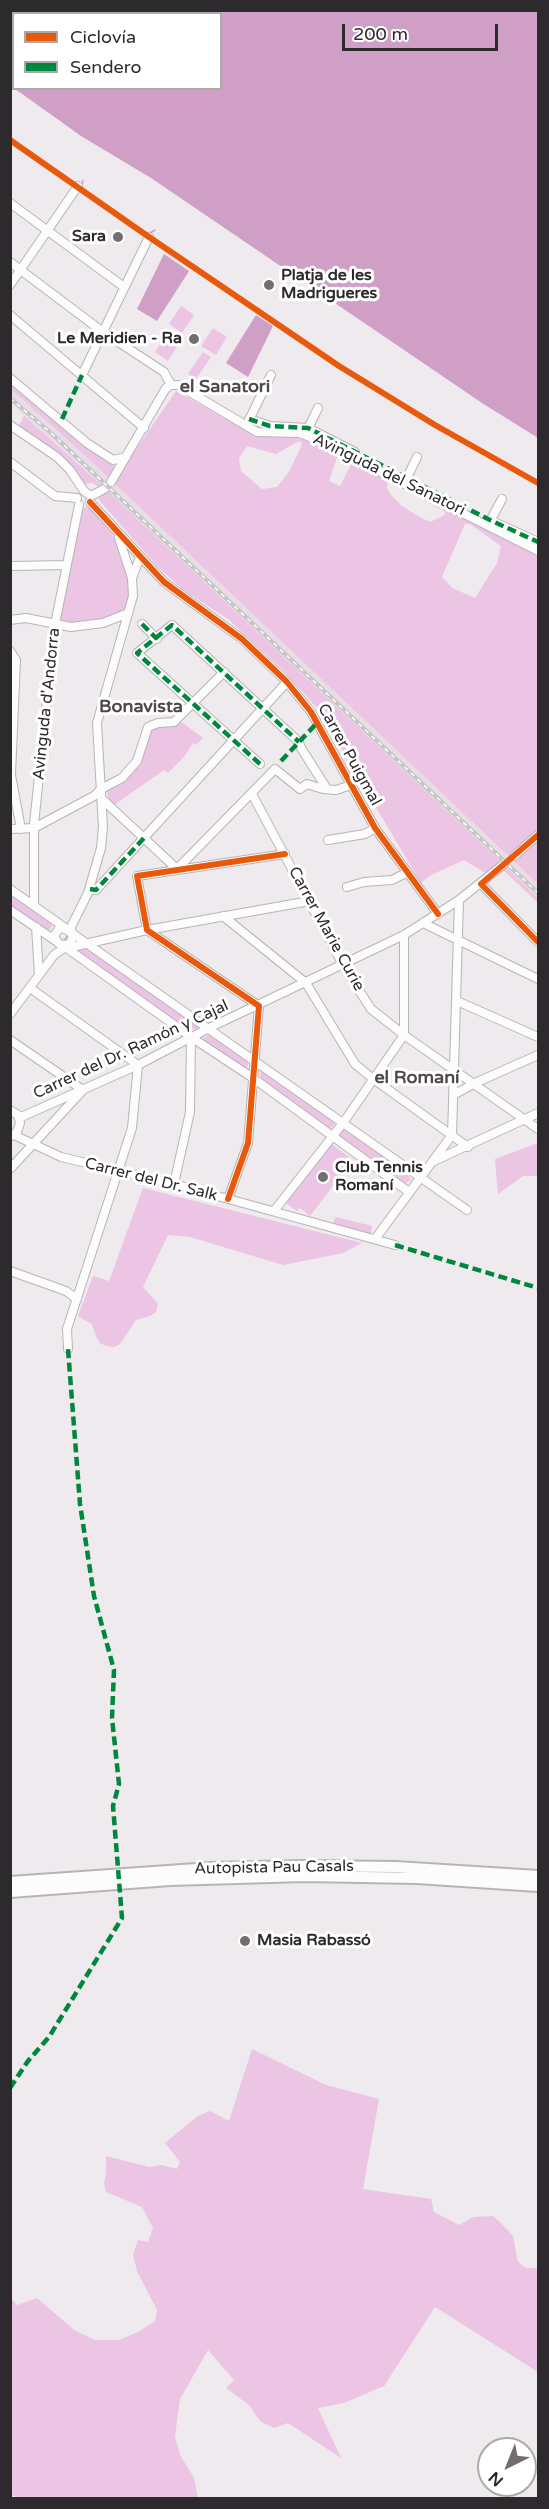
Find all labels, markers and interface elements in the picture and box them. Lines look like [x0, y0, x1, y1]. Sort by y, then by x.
legend [12, 12, 222, 90]
scale bar [345, 12, 501, 50]
text: 200 m [353, 23, 408, 45]
text: Ciclovía [70, 26, 136, 48]
text: Sendero [70, 56, 141, 78]
place label: Sara [72, 227, 106, 247]
marker: Sara [111, 230, 125, 244]
place label: Platja de les Madrigueres [281, 266, 377, 304]
marker: Platja de les Madrigueres [262, 278, 276, 292]
place label: Le Meridien - Ra [57, 329, 182, 349]
marker: Le Meridien - Ra [187, 332, 201, 346]
district label: el Sanatori [180, 376, 270, 398]
street label: Avinguda del Sanatori [310, 430, 468, 520]
street label: Avinguda d'Andorra [29, 627, 65, 781]
district label: Bonavista [99, 696, 183, 718]
street label: Carrer Puigmal [313, 701, 385, 809]
street label: Carrer Marie Curie [284, 864, 368, 994]
street label: Carrer del Dr. Ramón y Cajal [30, 996, 232, 1104]
district label: el Romaní [374, 1067, 460, 1089]
street label: Carrer del Dr. Salk [83, 1154, 219, 1206]
place label: Club Tennis Romaní [335, 1158, 423, 1196]
marker: Club Tennis Romaní [316, 1170, 330, 1184]
street label: Autopista Pau Casals [194, 1857, 354, 1879]
place label: Masia Rabassó [257, 1931, 371, 1951]
marker: Masia Rabassó [238, 1934, 252, 1948]
north arrow [477, 2437, 537, 2497]
text: N [485, 2467, 508, 2490]

